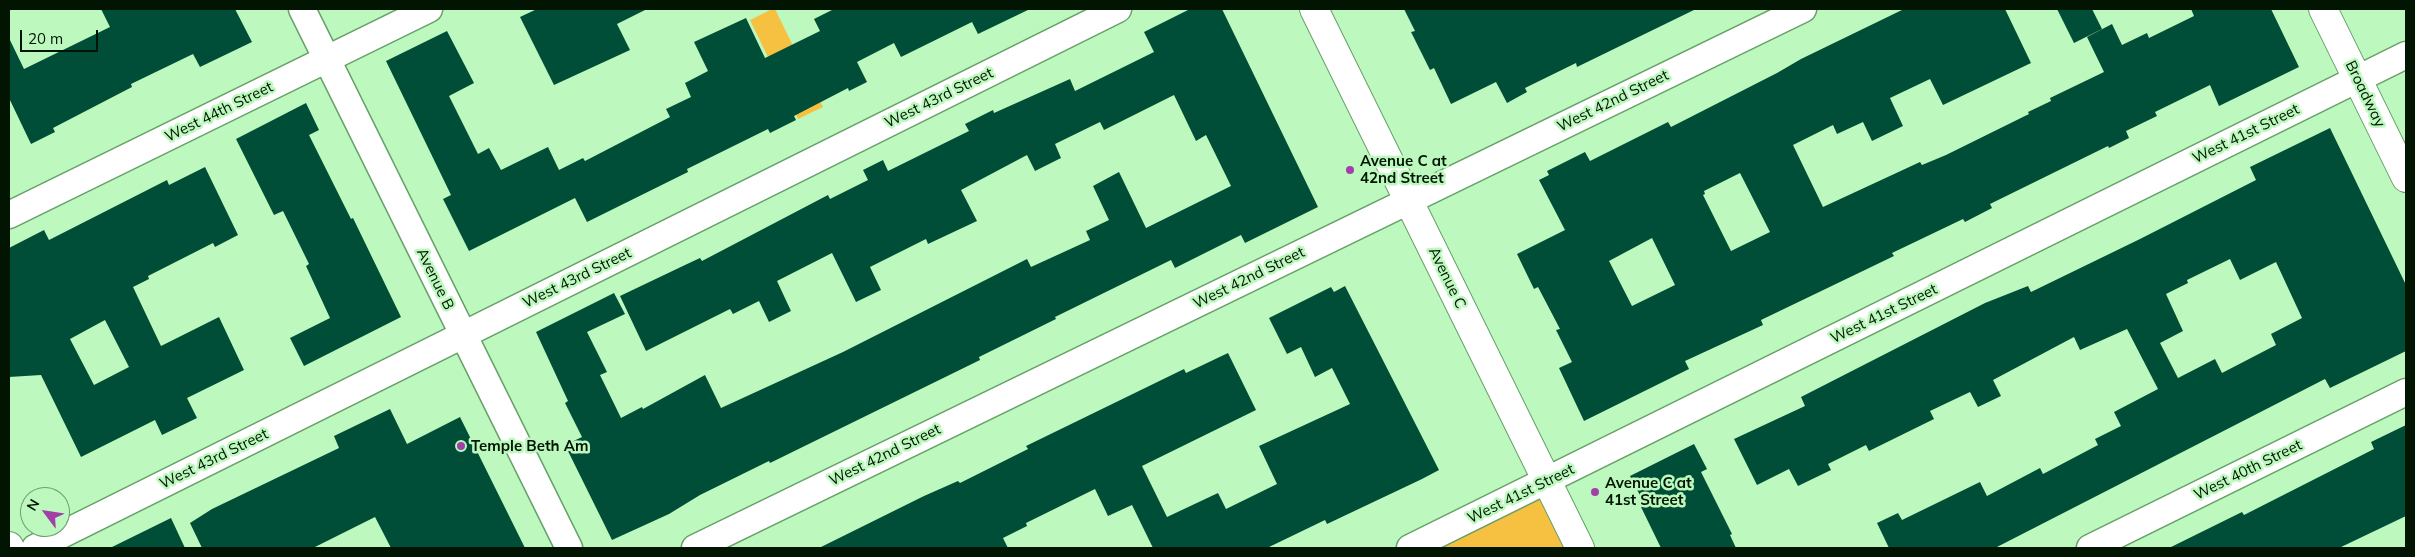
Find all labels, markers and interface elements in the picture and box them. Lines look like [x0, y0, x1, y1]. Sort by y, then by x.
scale bar [22, 20, 100, 52]
text: 20 m [28, 29, 63, 48]
street label: Broadway [2341, 58, 2389, 130]
street label: West 43rd Street [882, 64, 996, 132]
street label: West 42nd Street [1554, 66, 1672, 136]
street label: West 44th Street [162, 78, 276, 146]
street label: West 41st Street [2190, 100, 2302, 168]
place label: Avenue C at 42nd Street [1360, 152, 1447, 187]
marker: Avenue C at 42nd Street [1344, 164, 1356, 176]
street label: West 42nd Street [1190, 243, 1308, 313]
street label: West 43rd Street [520, 244, 634, 312]
street label: Avenue C [1424, 244, 1470, 312]
street label: Avenue B [412, 245, 458, 313]
street label: West 41st Street [1828, 280, 1940, 348]
street label: West 42nd Street [826, 420, 944, 490]
street label: West 43rd Street [157, 425, 271, 493]
street label: West 40th Street [2191, 436, 2305, 504]
place label: Temple Beth Am [471, 437, 588, 455]
marker: Temple Beth Am [455, 440, 467, 452]
street label: West 41st Street [1465, 460, 1577, 528]
place label: Avenue C at 41st Street [1605, 474, 1692, 509]
marker: Avenue C at 41st Street [1589, 486, 1601, 498]
north arrow [20, 487, 70, 537]
text: N [23, 496, 43, 514]

